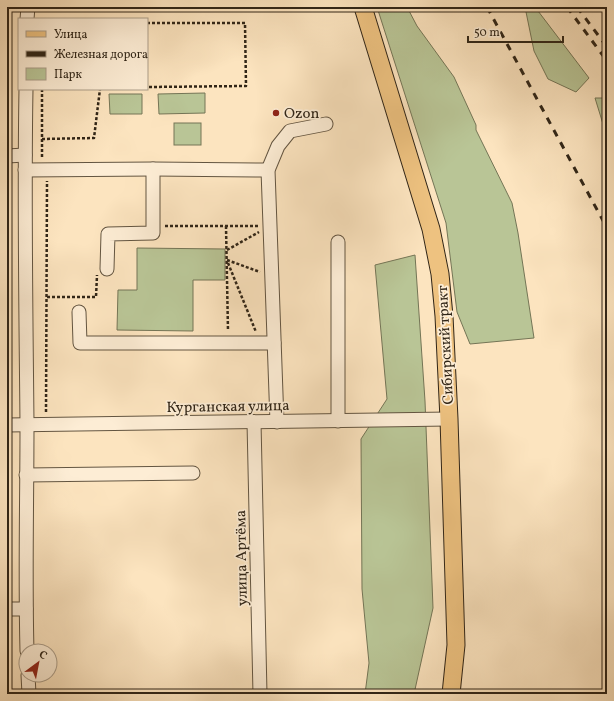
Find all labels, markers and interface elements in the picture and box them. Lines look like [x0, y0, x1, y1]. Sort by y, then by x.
legend [18, 18, 148, 90]
scale bar [468, 18, 563, 44]
text: 50 m [474, 25, 500, 41]
text: Улица [54, 27, 87, 43]
text: Железная дорога [54, 47, 148, 63]
text: Парк [54, 67, 82, 83]
place label: Ozon [284, 104, 319, 125]
marker: Ozon [271, 108, 281, 118]
street label: Сибирский тракт [433, 284, 460, 405]
street label: Курганская улица [166, 396, 290, 419]
street label: улица Артёма [231, 510, 254, 606]
north arrow [18, 643, 58, 683]
text: С [36, 648, 49, 664]

